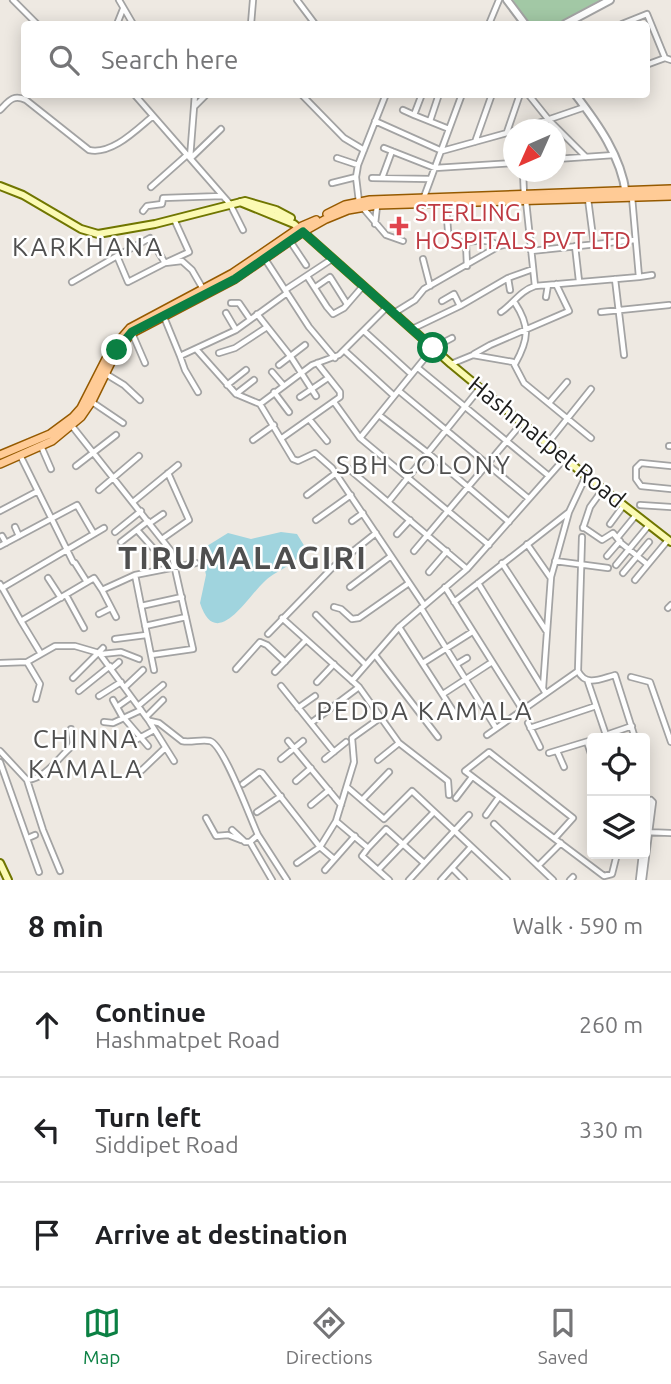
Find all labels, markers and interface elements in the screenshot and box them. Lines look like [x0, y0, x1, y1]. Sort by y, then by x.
search box [21, 21, 650, 98]
icon: search [45, 41, 83, 79]
text: Search here [101, 45, 238, 74]
north arrow [503, 119, 566, 182]
place label: STERLING HOSPITALS PVT LTD [415, 199, 631, 254]
marker: STERLING HOSPITALS PVT LTD [389, 216, 409, 236]
district label: KARKHANA [12, 232, 164, 261]
route start [417, 332, 448, 363]
route end [101, 334, 132, 365]
street label: Hashmatpet Road [463, 371, 631, 513]
district label: SBH COLONY [336, 450, 512, 479]
district label: TIRUMALAGIRI [118, 539, 368, 575]
district label: PEDDA KAMALA [316, 696, 534, 725]
district label: CHINNA KAMALA [28, 724, 144, 783]
map controls [587, 733, 650, 859]
button: locate [587, 733, 650, 796]
button: layers [587, 796, 650, 859]
text: 8 min [28, 909, 104, 943]
text: Walk · 590 m [512, 913, 643, 938]
text: Continue [95, 998, 206, 1027]
icon: ahead [28, 1006, 66, 1044]
text: 260 m [579, 1012, 643, 1037]
text: Hashmatpet Road [95, 1027, 280, 1052]
text: Turn left [95, 1103, 201, 1132]
icon: left [28, 1111, 66, 1149]
text: 330 m [579, 1117, 643, 1142]
text: Siddipet Road [95, 1132, 239, 1157]
icon: arrive [28, 1216, 66, 1254]
text: Arrive at destination [95, 1220, 348, 1249]
tab: Map [83, 1304, 121, 1368]
tab: Directions [286, 1304, 373, 1368]
tab: Saved [538, 1304, 588, 1368]

